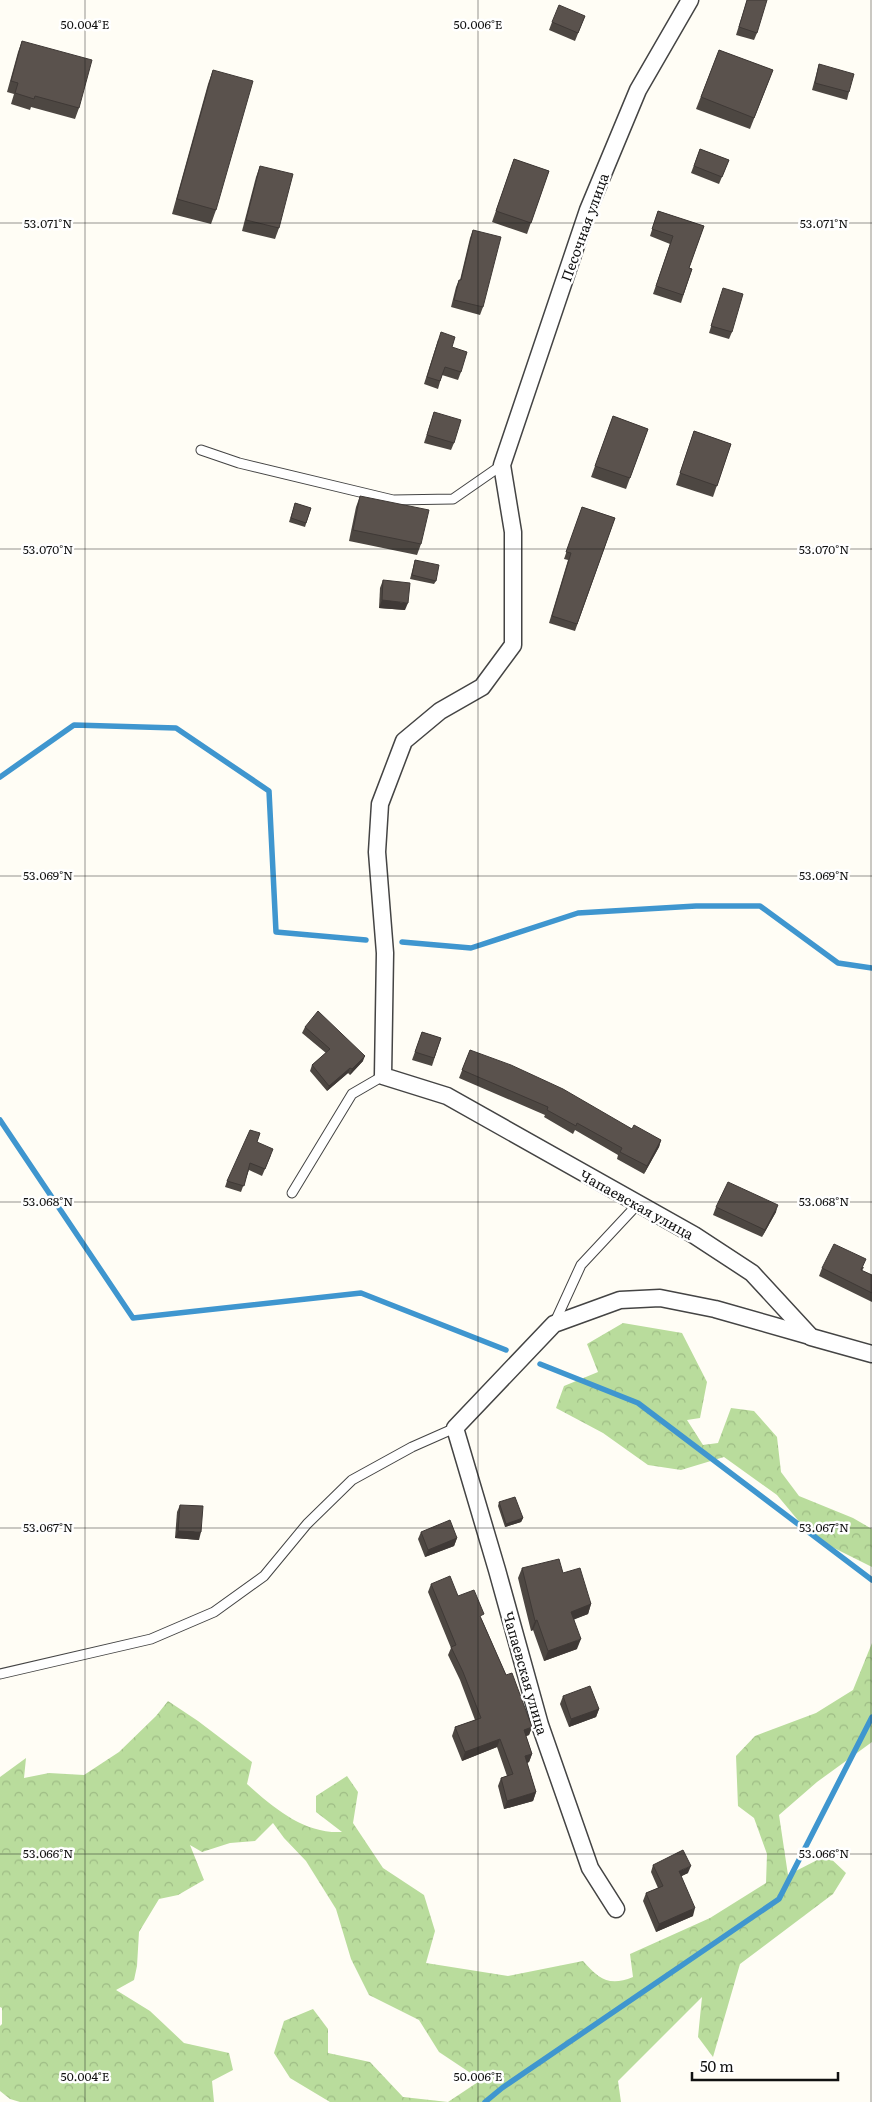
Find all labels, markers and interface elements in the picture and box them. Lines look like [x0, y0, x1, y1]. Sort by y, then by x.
text: 50.004°E [61, 15, 110, 33]
text: 50.006°E [454, 15, 503, 33]
street label: Песочная улица [555, 170, 613, 284]
text: 53.071°N [24, 214, 72, 232]
text: 53.071°N [800, 214, 848, 232]
text: 53.070°N [23, 540, 73, 558]
text: 53.070°N [799, 540, 849, 558]
text: 53.069°N [23, 866, 73, 884]
text: 53.069°N [799, 866, 849, 884]
street label: Чапаевская улица [576, 1164, 698, 1244]
text: 53.068°N [23, 1192, 73, 1210]
text: 53.068°N [799, 1192, 849, 1210]
text: 53.067°N [23, 1518, 73, 1536]
text: 53.067°N [799, 1518, 849, 1536]
street label: Чапаевская улица [499, 1609, 553, 1738]
text: 53.066°N [23, 1844, 73, 1862]
text: 53.066°N [799, 1844, 849, 1862]
scale bar [692, 2050, 838, 2082]
text: 50 m [700, 2054, 734, 2077]
text: 50.004°E [61, 2067, 110, 2085]
text: 50.006°E [454, 2067, 503, 2085]

